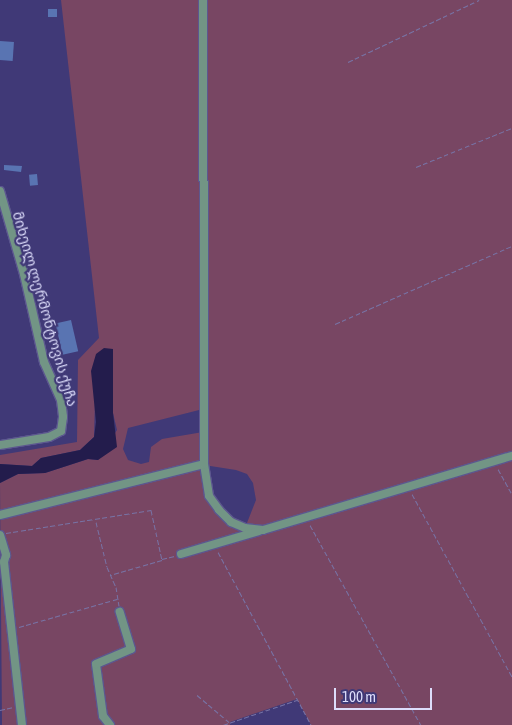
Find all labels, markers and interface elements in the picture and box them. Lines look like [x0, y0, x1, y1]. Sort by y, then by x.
street label: მიხეილ ლერმონტოვის ქუჩა [9, 210, 81, 408]
scale bar [337, 678, 434, 710]
text: 100 m [342, 688, 376, 705]

